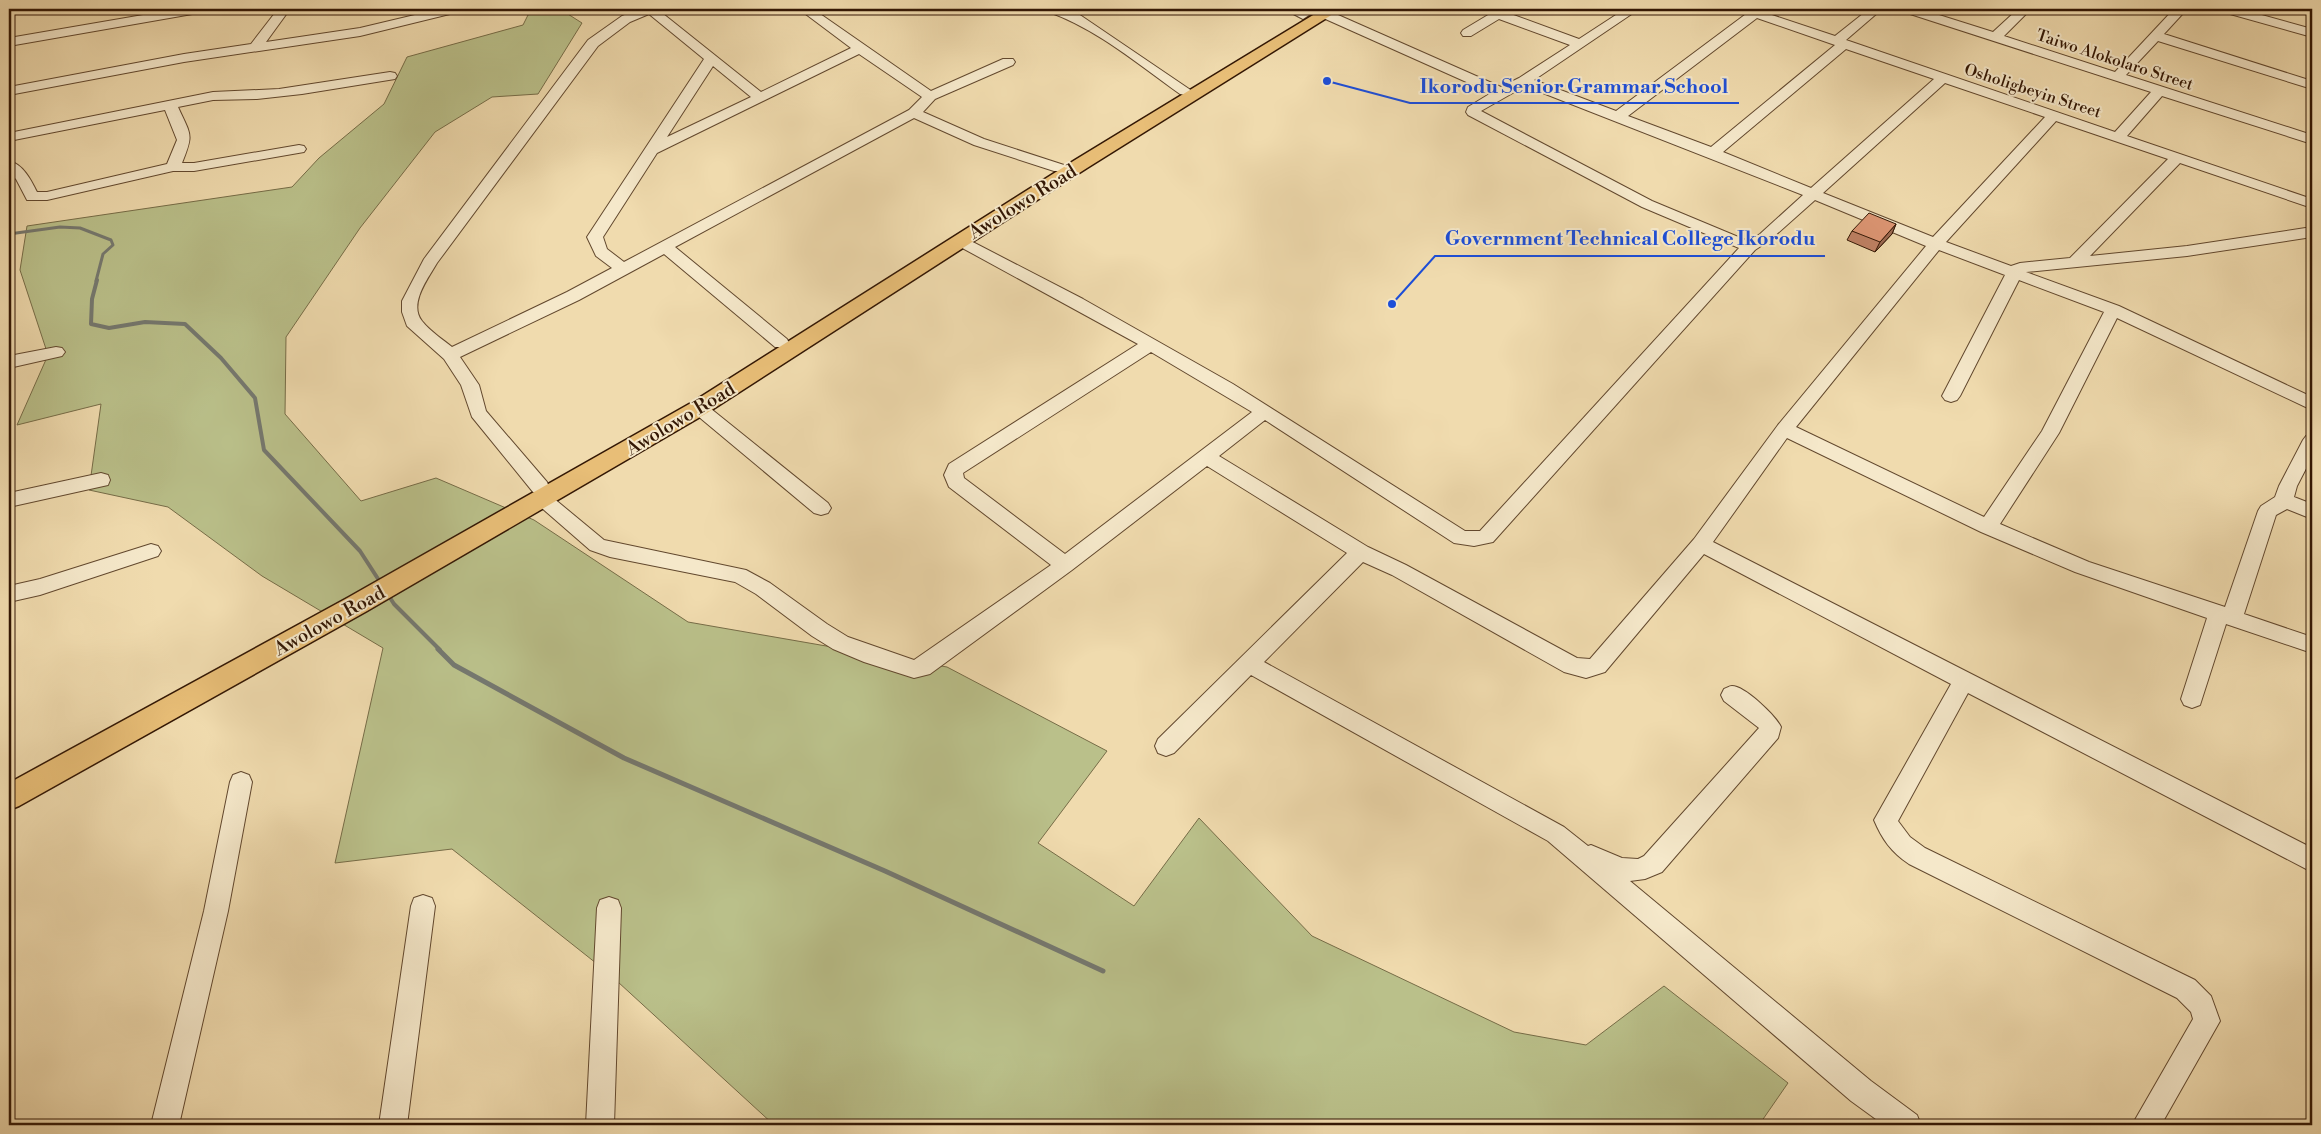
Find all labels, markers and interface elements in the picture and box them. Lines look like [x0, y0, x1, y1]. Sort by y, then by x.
street label: Taiwo Alokolaro Street [2034, 25, 2196, 95]
street label: Osholigbeyin Street [1962, 59, 2104, 123]
callout: Ikorodu Senior Grammar School [1410, 68, 1739, 103]
text: Ikorodu Senior Grammar School [1420, 75, 1729, 100]
street label: Awolowo Road [963, 159, 1081, 245]
callout: Government Technical College Ikorodu [1435, 221, 1825, 256]
text: Government Technical College Ikorodu [1445, 227, 1816, 252]
street label: Awolowo Road [621, 377, 740, 461]
street label: Awolowo Road [269, 580, 389, 662]

